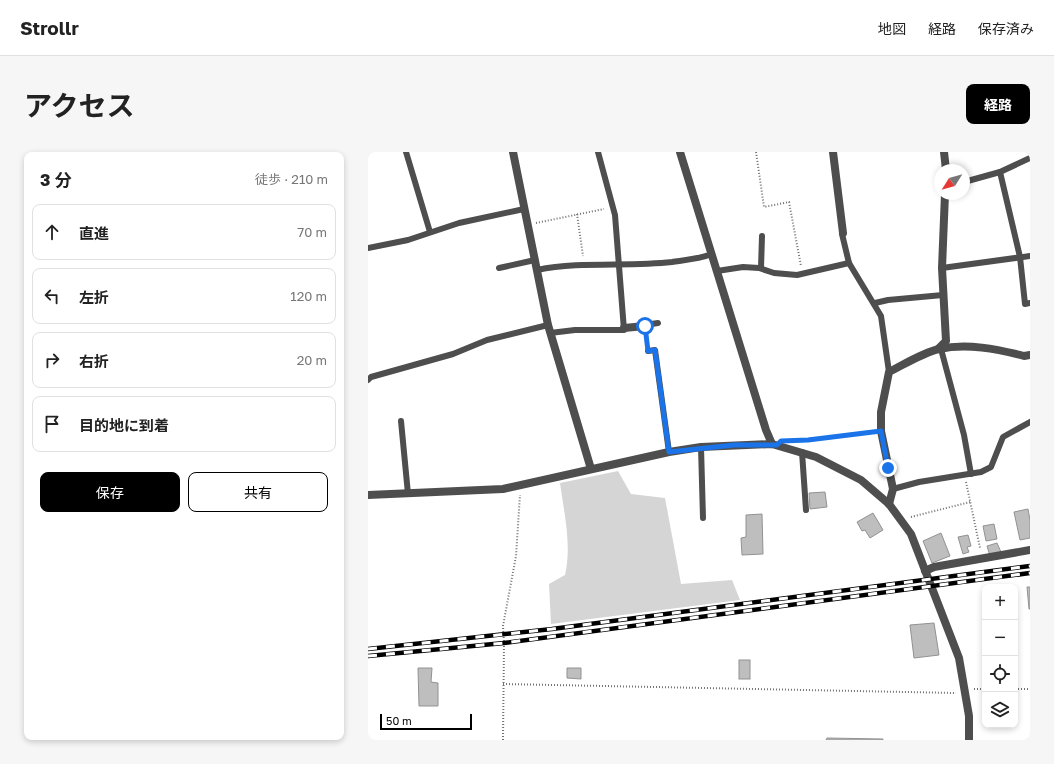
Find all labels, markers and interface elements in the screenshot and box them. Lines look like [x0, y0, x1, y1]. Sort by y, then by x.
text: Strollr [20, 16, 79, 39]
text: 地図 [878, 20, 906, 37]
text: 経路 [928, 20, 956, 37]
text: 保存済み [978, 20, 1034, 37]
button: 経路 [966, 84, 1030, 124]
text: アクセス [24, 89, 135, 122]
north arrow [934, 164, 970, 200]
text: 3 分 [40, 169, 72, 190]
text: 徒歩 · 210 m [255, 171, 328, 187]
icon: ahead [41, 221, 63, 243]
text: 直進 [79, 224, 109, 242]
text: 70 m [297, 224, 327, 240]
icon: left [41, 285, 63, 307]
text: 左折 [79, 288, 109, 306]
text: 120 m [290, 288, 327, 304]
route start [636, 317, 654, 335]
icon: right [41, 349, 63, 371]
text: 右折 [79, 352, 109, 370]
text: 20 m [297, 352, 327, 368]
icon: arrive [41, 413, 63, 435]
text: 目的地に到着 [79, 416, 169, 434]
route end [879, 459, 897, 477]
button: 保存 [40, 472, 180, 512]
button: 共有 [188, 472, 328, 512]
map controls [982, 584, 1018, 728]
button: + [982, 584, 1018, 620]
button: − [982, 620, 1018, 656]
button: locate [982, 656, 1018, 692]
button: layers [982, 692, 1018, 728]
scale bar [380, 712, 472, 731]
text: 50 m [386, 714, 412, 727]

